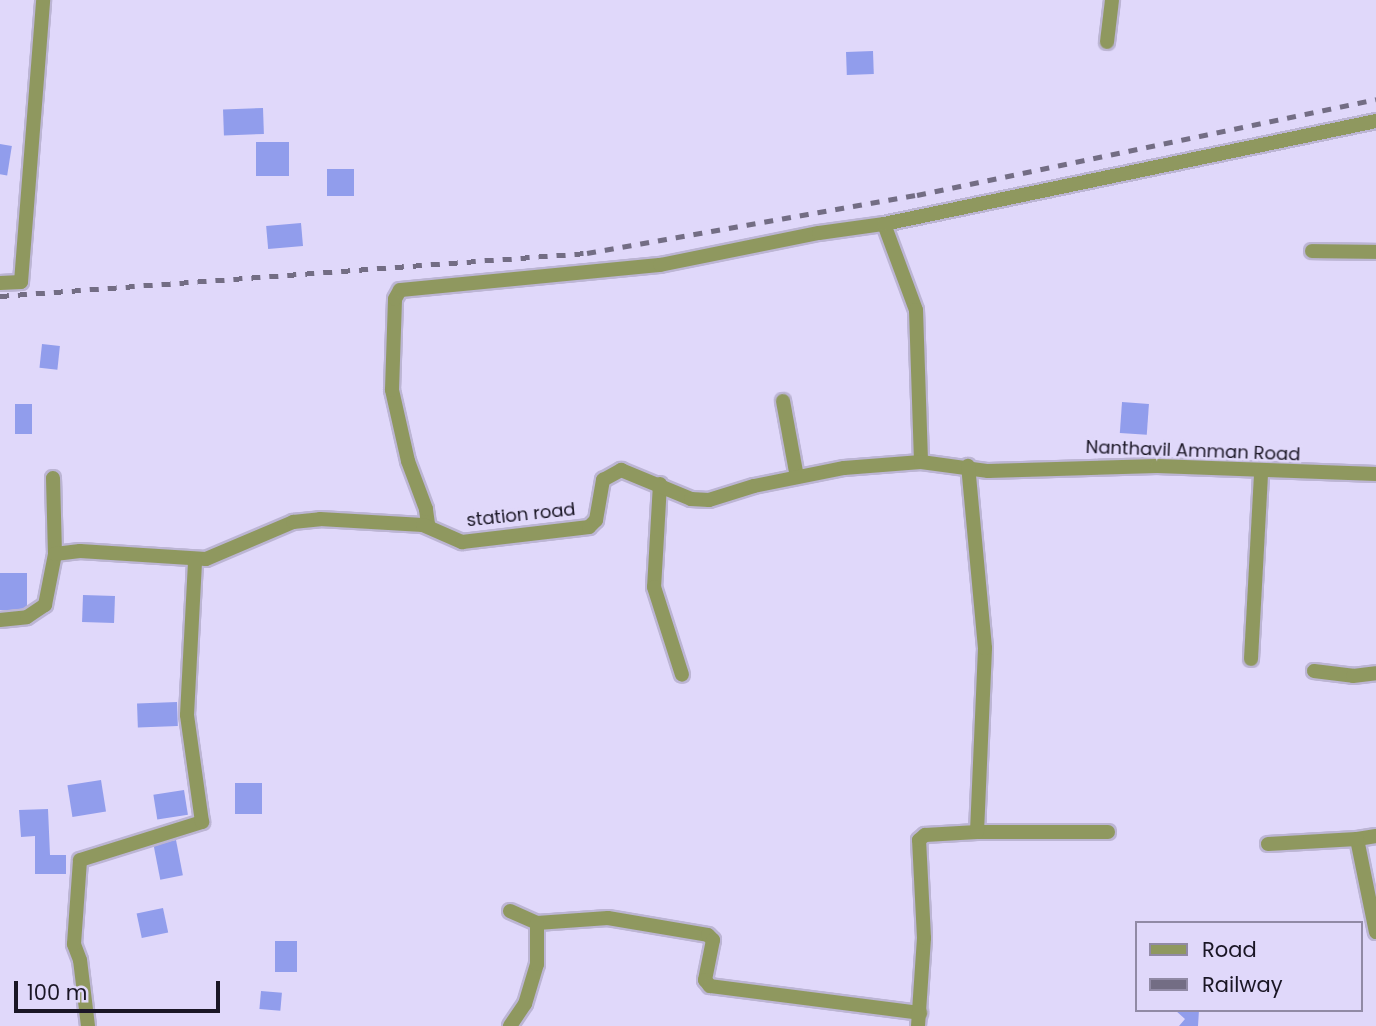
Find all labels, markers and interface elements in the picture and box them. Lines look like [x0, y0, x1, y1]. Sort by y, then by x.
street label: Nanthavil Amman Road [1085, 436, 1301, 466]
street label: station road [465, 499, 577, 531]
legend [1134, 921, 1362, 1012]
text: Road [1202, 935, 1257, 964]
scale bar [18, 967, 224, 1011]
text: Railway [1202, 970, 1283, 999]
text: 100 m [27, 978, 87, 1007]

